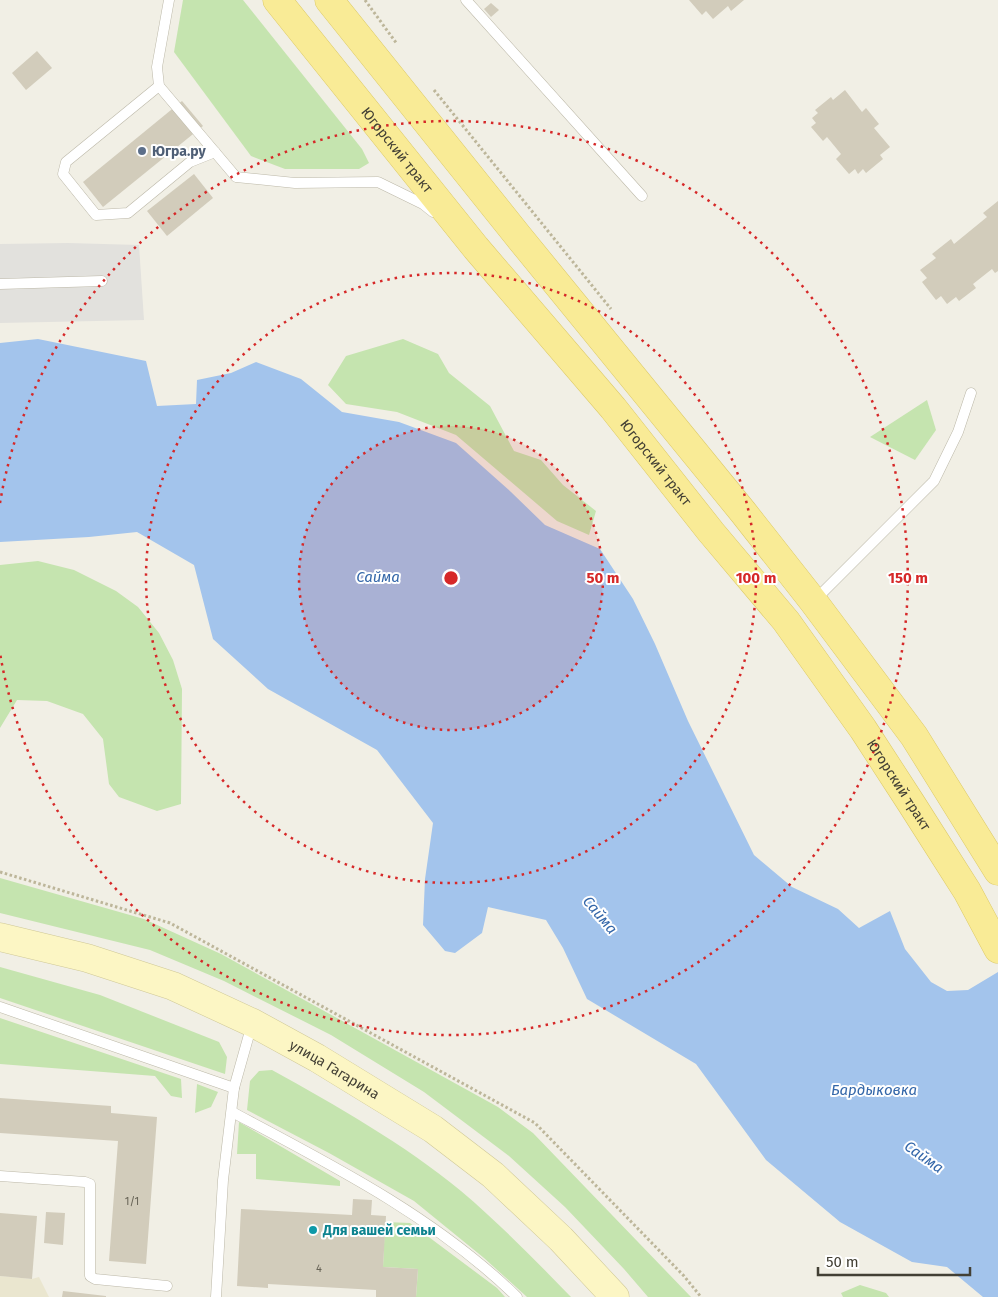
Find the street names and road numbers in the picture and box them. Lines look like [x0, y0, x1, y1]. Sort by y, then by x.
street label: Югорский тракт [357, 104, 437, 197]
street label: Югорский тракт [616, 416, 695, 510]
street label: Югорский тракт [863, 736, 935, 834]
street label: улица Гагарина [286, 1037, 383, 1103]

